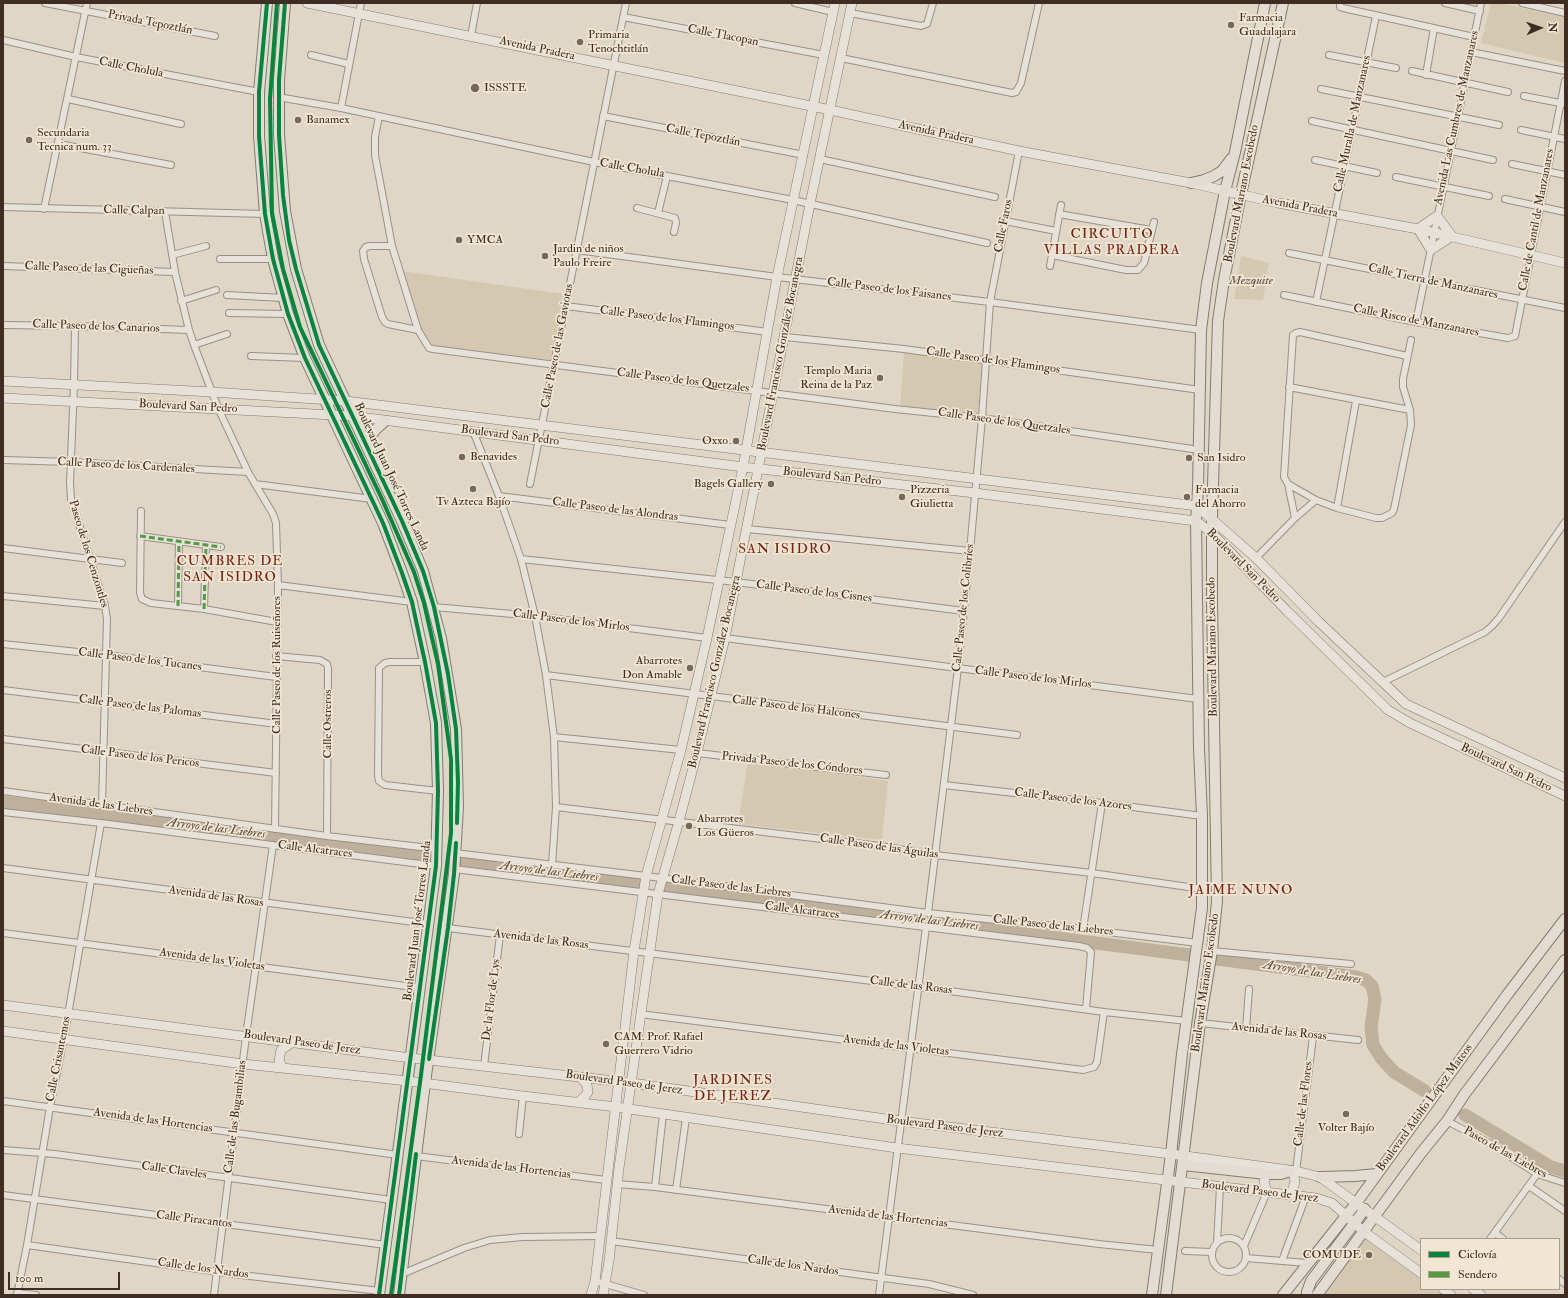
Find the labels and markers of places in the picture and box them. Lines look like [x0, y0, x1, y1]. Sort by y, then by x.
place label: Farmacia Guadalajara [1239, 11, 1296, 39]
marker: Farmacia Guadalajara [1226, 20, 1236, 30]
place label: Primaria Tenochtitlán [588, 28, 648, 56]
marker: Primaria Tenochtitlán [575, 37, 585, 47]
place label: ISSSTE [484, 81, 526, 95]
marker: ISSSTE [469, 82, 481, 94]
place label: Banamex [306, 113, 350, 127]
marker: Banamex [293, 115, 303, 125]
place label: Secundaria Tecnica num. 33 [37, 126, 112, 154]
marker: Secundaria Tecnica num. 33 [24, 135, 34, 145]
place label: YMCA [467, 233, 503, 247]
marker: YMCA [454, 235, 464, 245]
place label: Jardin de niños Paulo Freire [553, 242, 624, 270]
marker: Jardin de niños Paulo Freire [540, 251, 550, 261]
place label: Templo Maria Reina de la Paz [800, 364, 872, 392]
marker: Templo Maria Reina de la Paz [875, 373, 885, 383]
place label: Oxxo [702, 434, 728, 448]
marker: Oxxo [731, 436, 741, 446]
place label: Benavides [470, 450, 517, 464]
place label: San Isidro [1197, 451, 1246, 465]
marker: Benavides [457, 452, 467, 462]
marker: San Isidro [1184, 453, 1194, 463]
place label: Bagels Gallery [694, 477, 763, 491]
marker: Bagels Gallery [766, 479, 776, 489]
place label: Pizzeria Giulietta [910, 483, 953, 511]
place label: Farmacia del Ahorro [1195, 483, 1246, 511]
marker: Tv Azteca Bajío [468, 484, 478, 494]
marker: Pizzeria Giulietta [897, 492, 907, 502]
marker: Farmacia del Ahorro [1182, 492, 1192, 502]
place label: Tv Azteca Bajío [436, 495, 510, 509]
place label: Abarrotes Don Amable [622, 654, 682, 682]
marker: Abarrotes Don Amable [685, 663, 695, 673]
place label: Abarrotes Los Güeros [697, 812, 754, 840]
marker: Abarrotes Los Güeros [684, 821, 694, 831]
place label: CAM. Prof. Rafael Guerrero Vidrio [614, 1030, 703, 1058]
marker: CAM. Prof. Rafael Guerrero Vidrio [601, 1039, 611, 1049]
marker: Volter Bajío [1341, 1109, 1351, 1119]
place label: Volter Bajío [1318, 1121, 1374, 1135]
place label: COMUDE [1303, 1248, 1361, 1262]
marker: COMUDE [1364, 1250, 1374, 1260]

